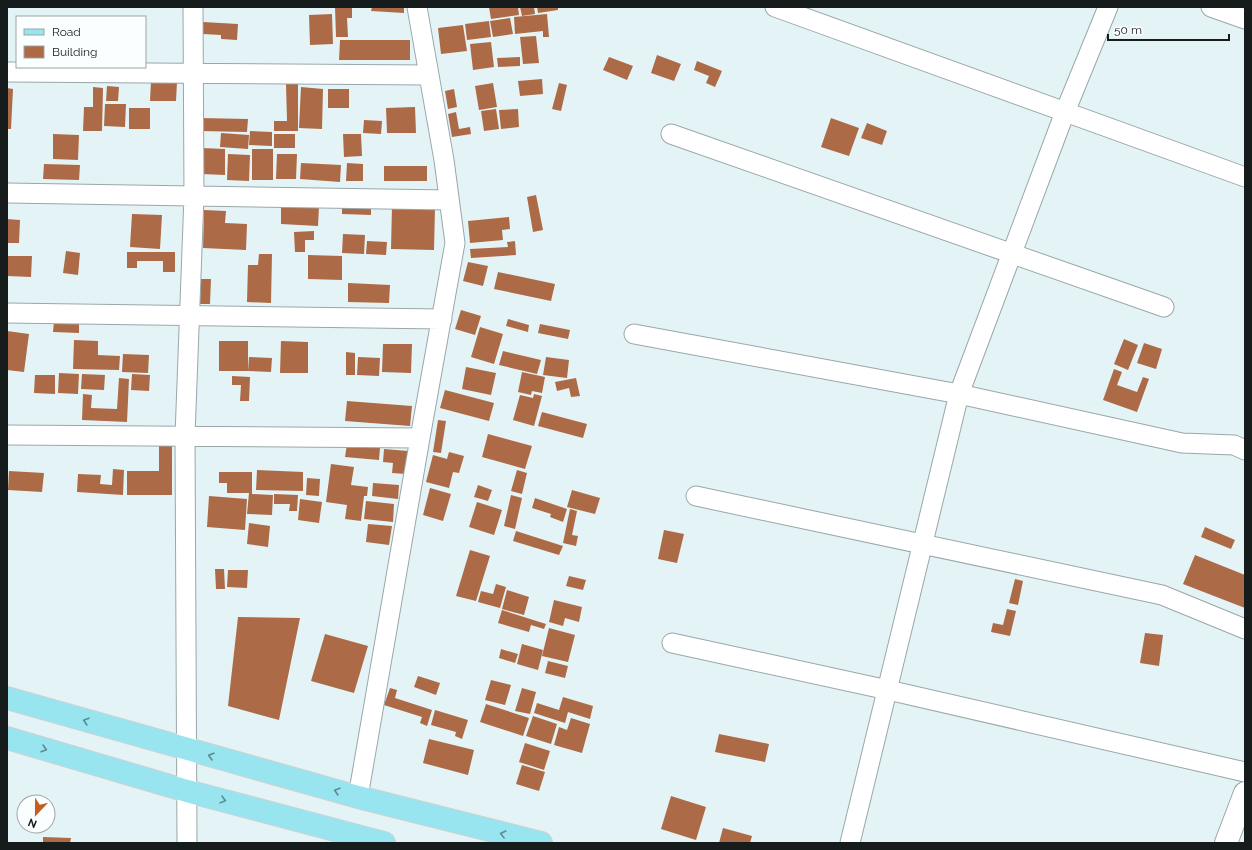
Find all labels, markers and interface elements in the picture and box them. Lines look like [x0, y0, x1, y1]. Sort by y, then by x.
legend [16, 16, 146, 68]
scale bar [1108, 16, 1229, 42]
text: 50 m [1114, 23, 1142, 37]
text: Road [52, 25, 81, 39]
text: Building [52, 45, 98, 59]
one-way arrow [83, 717, 90, 726]
one-way arrow [41, 744, 48, 753]
one-way arrow [208, 752, 215, 761]
one-way arrow [333, 787, 340, 796]
north arrow [16, 794, 56, 834]
one-way arrow [220, 796, 226, 804]
text: N [26, 815, 39, 830]
one-way arrow [500, 830, 506, 838]

